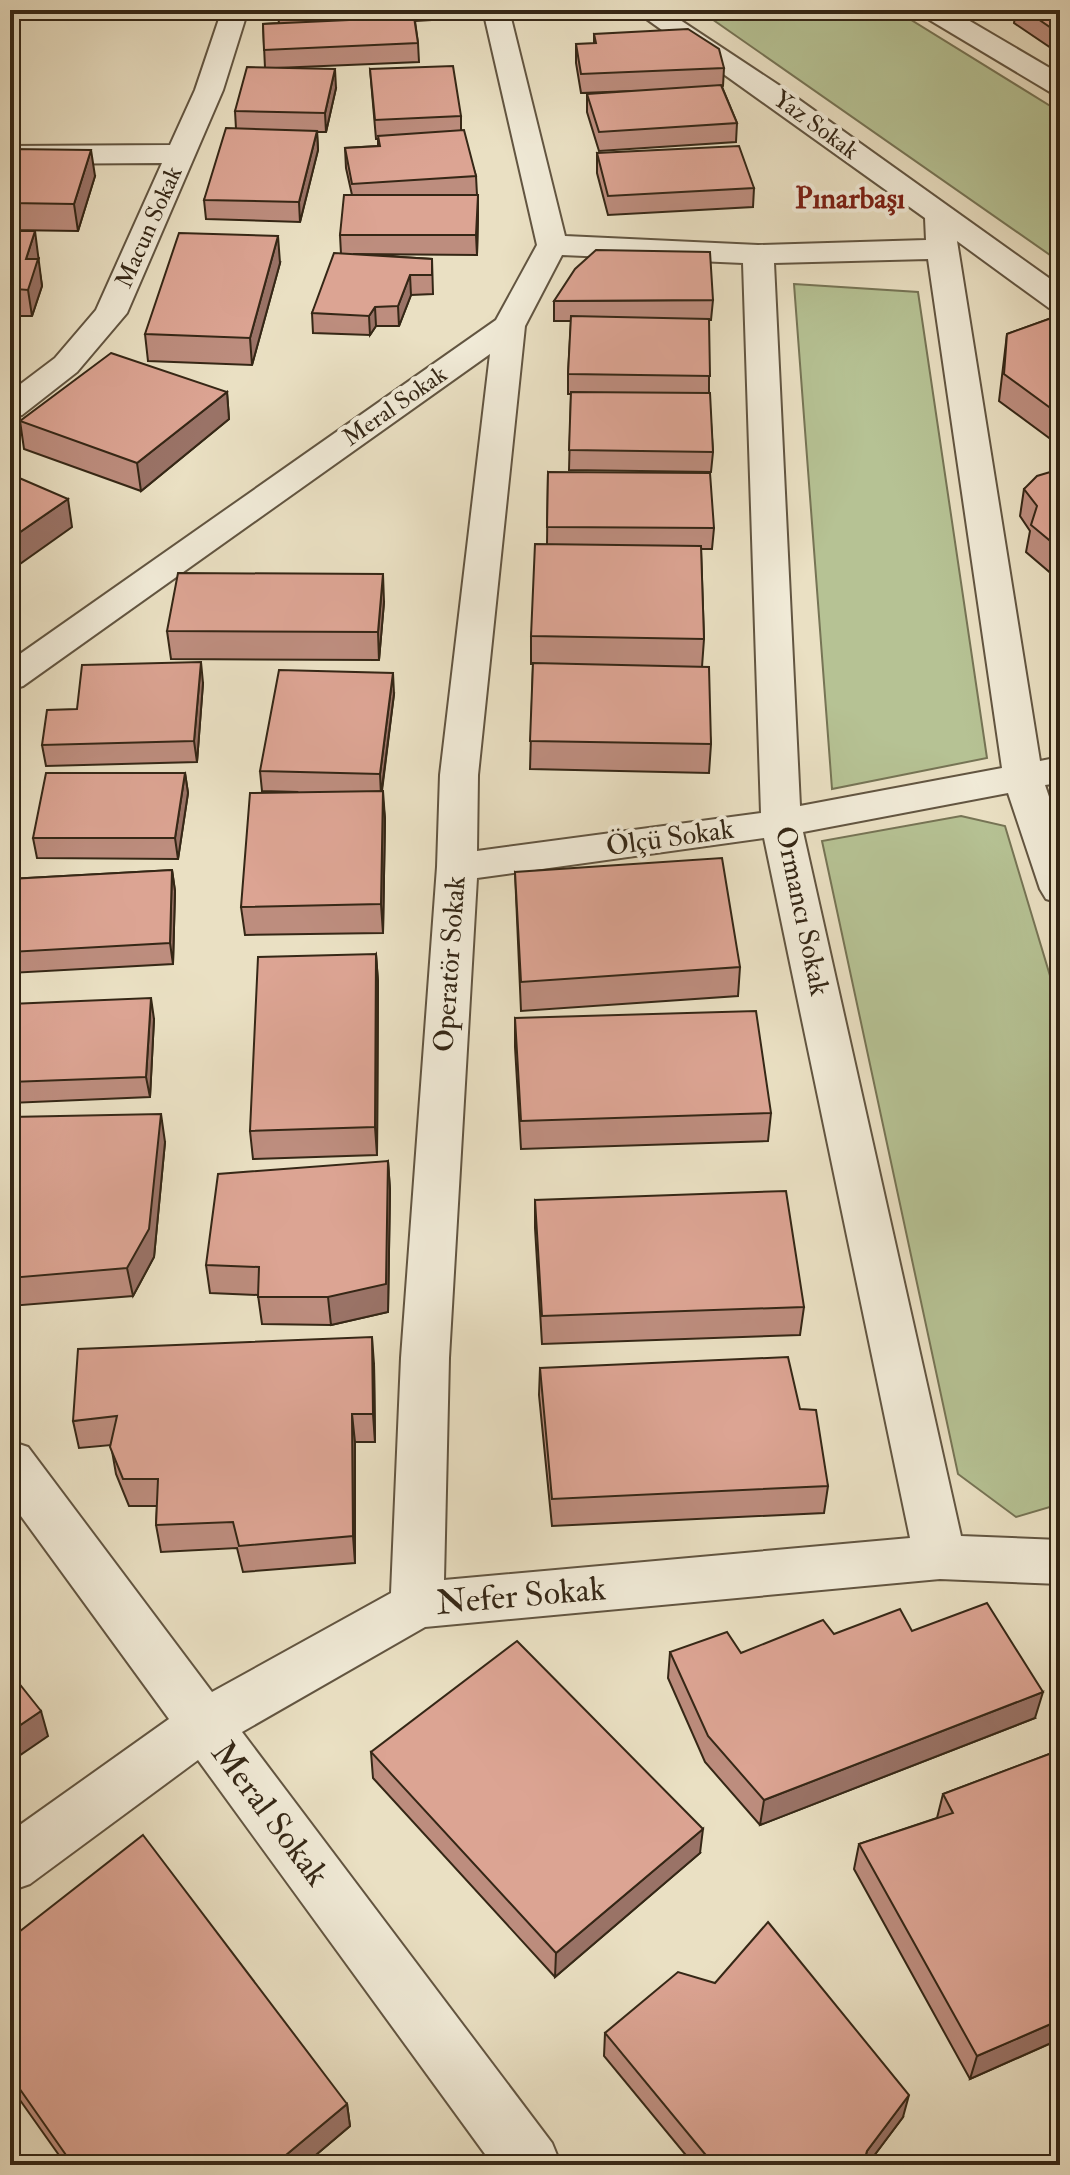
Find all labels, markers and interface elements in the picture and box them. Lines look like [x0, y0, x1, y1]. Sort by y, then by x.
street label: Yaz Sokak [767, 84, 865, 167]
street label: Macun Sokak [108, 161, 190, 293]
district label: Pınarbaşı [795, 180, 905, 217]
street label: Meral Sokak [337, 359, 454, 453]
street label: Ölçü Sokak [604, 812, 737, 864]
street label: Ormancı Sokak [767, 823, 837, 1000]
street label: Operatör Sokak [426, 874, 474, 1053]
street label: Nefer Sokak [434, 1567, 608, 1625]
street label: Meral Sokak [202, 1733, 338, 1895]

